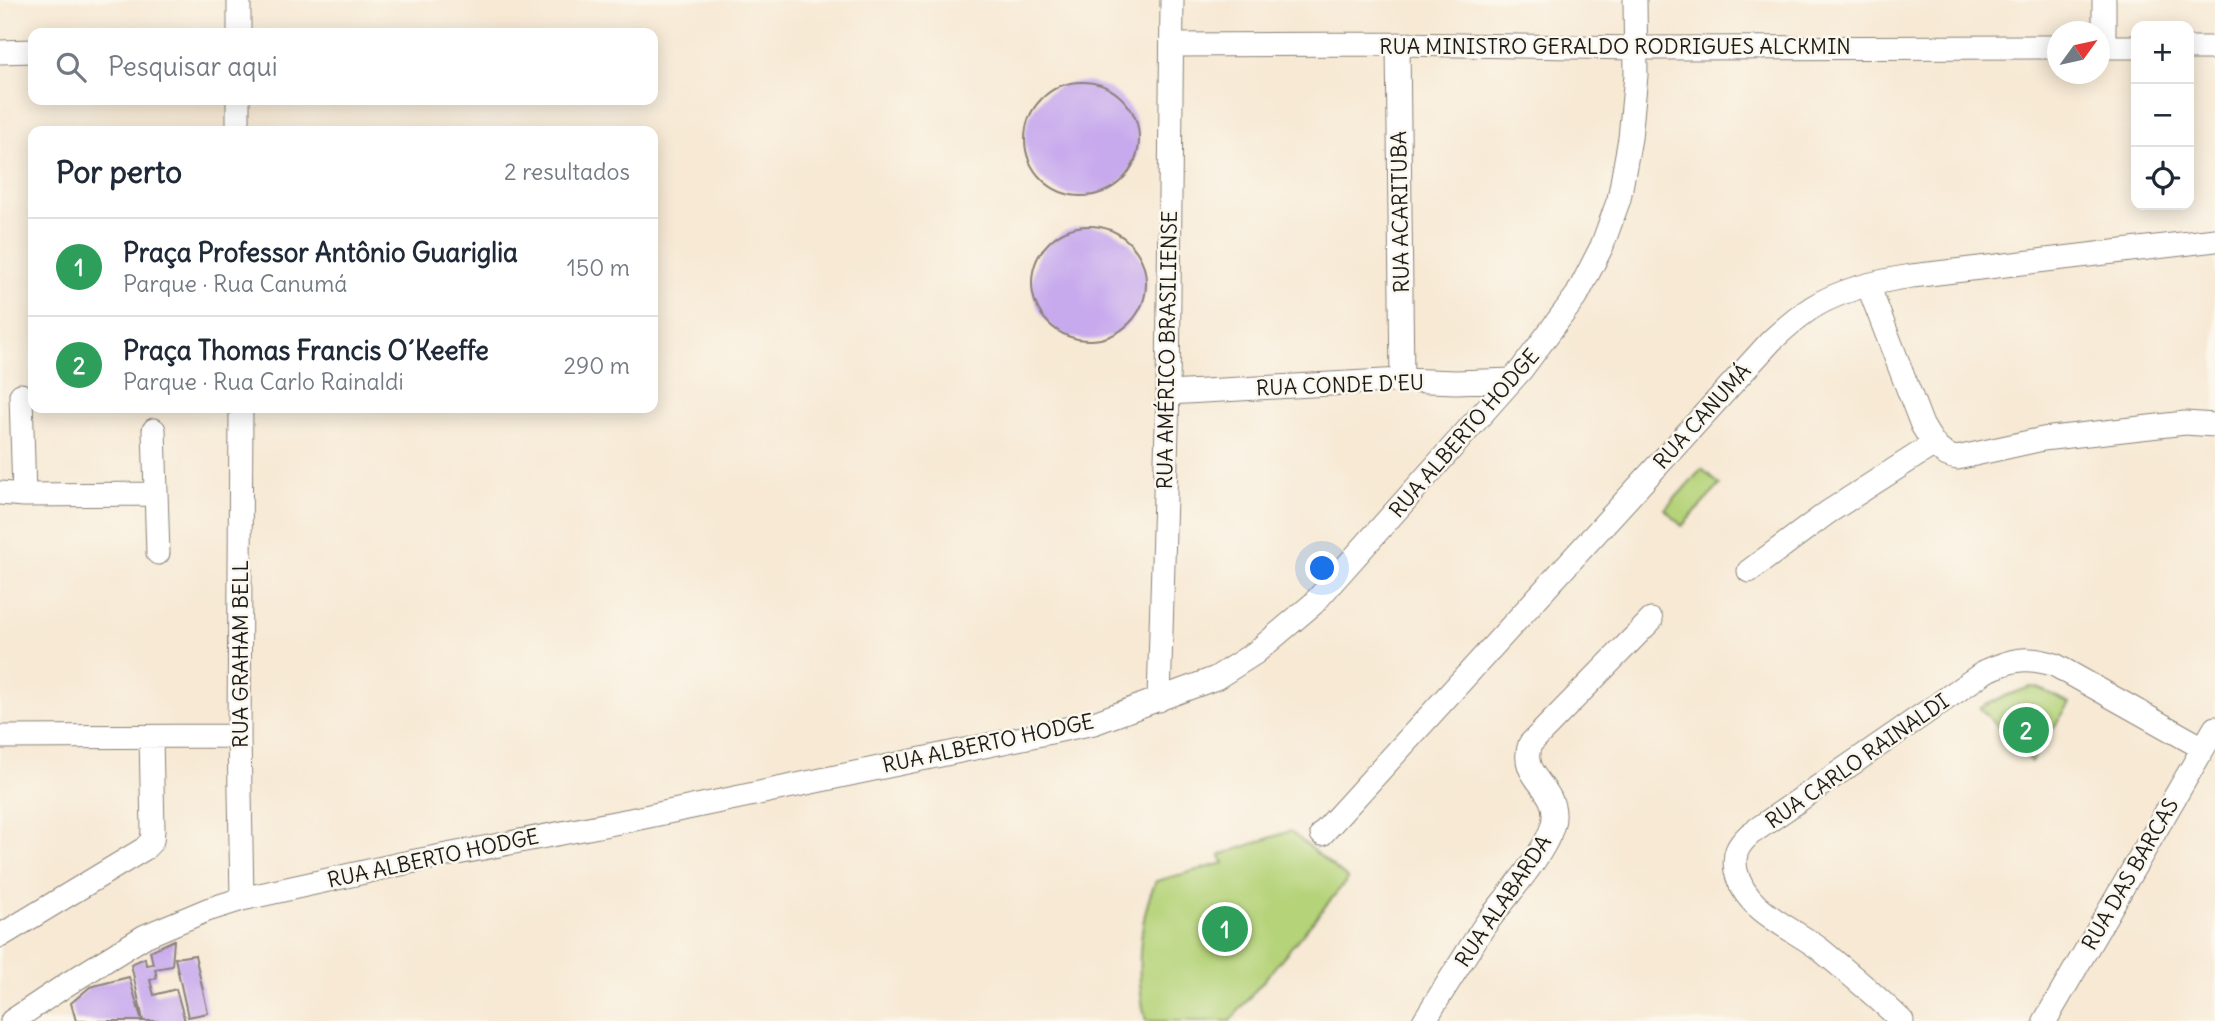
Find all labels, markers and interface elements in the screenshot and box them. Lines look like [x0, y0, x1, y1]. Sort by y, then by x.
north arrow [2047, 21, 2110, 84]
map controls [2131, 21, 2194, 210]
button: + [2131, 21, 2194, 84]
search box [28, 28, 658, 105]
street label: RUA MINISTRO GERALDO RODRIGUES ALCKMIN [1379, 33, 1851, 60]
icon: search [52, 48, 90, 86]
text: Pesquisar aqui [108, 50, 277, 83]
button: − [2131, 84, 2194, 147]
street label: RUA ACARITUBA [1385, 131, 1415, 293]
button: locate [2131, 147, 2194, 210]
text: Por perto [56, 153, 182, 191]
text: 2 resultados [504, 157, 630, 186]
street label: RUA AMÉRICO BRASILIENSE [1151, 210, 1183, 490]
text: Praça Professor Antônio Guariglia [123, 236, 518, 269]
text: 1 [74, 253, 84, 282]
text: 150 m [567, 253, 630, 282]
text: Parque · Rua Canumá [123, 269, 347, 298]
text: Praça Thomas Francis O´Keeffe [123, 334, 489, 367]
street label: RUA ALBERTO HODGE [1383, 343, 1545, 523]
text: 2 [73, 351, 85, 380]
text: 290 m [563, 351, 630, 380]
street label: RUA CANUMÁ [1648, 358, 1756, 474]
text: Parque · Rua Carlo Rainaldi [123, 367, 404, 396]
street label: RUA CONDE D'EU [1255, 369, 1425, 401]
your location [1305, 551, 1339, 585]
street label: RUA GRAHAM BELL [227, 560, 254, 748]
street label: RUA CARLO RAINALDI [1760, 687, 1954, 835]
pin: 2 [2003, 704, 2049, 756]
street label: RUA ALBERTO HODGE [880, 707, 1096, 779]
street label: RUA DAS BARCAS [2076, 793, 2184, 955]
street label: RUA ALBERTO HODGE [325, 822, 541, 894]
street label: RUA ALABARDA [1449, 830, 1557, 972]
pin: 1 [1202, 903, 1248, 955]

